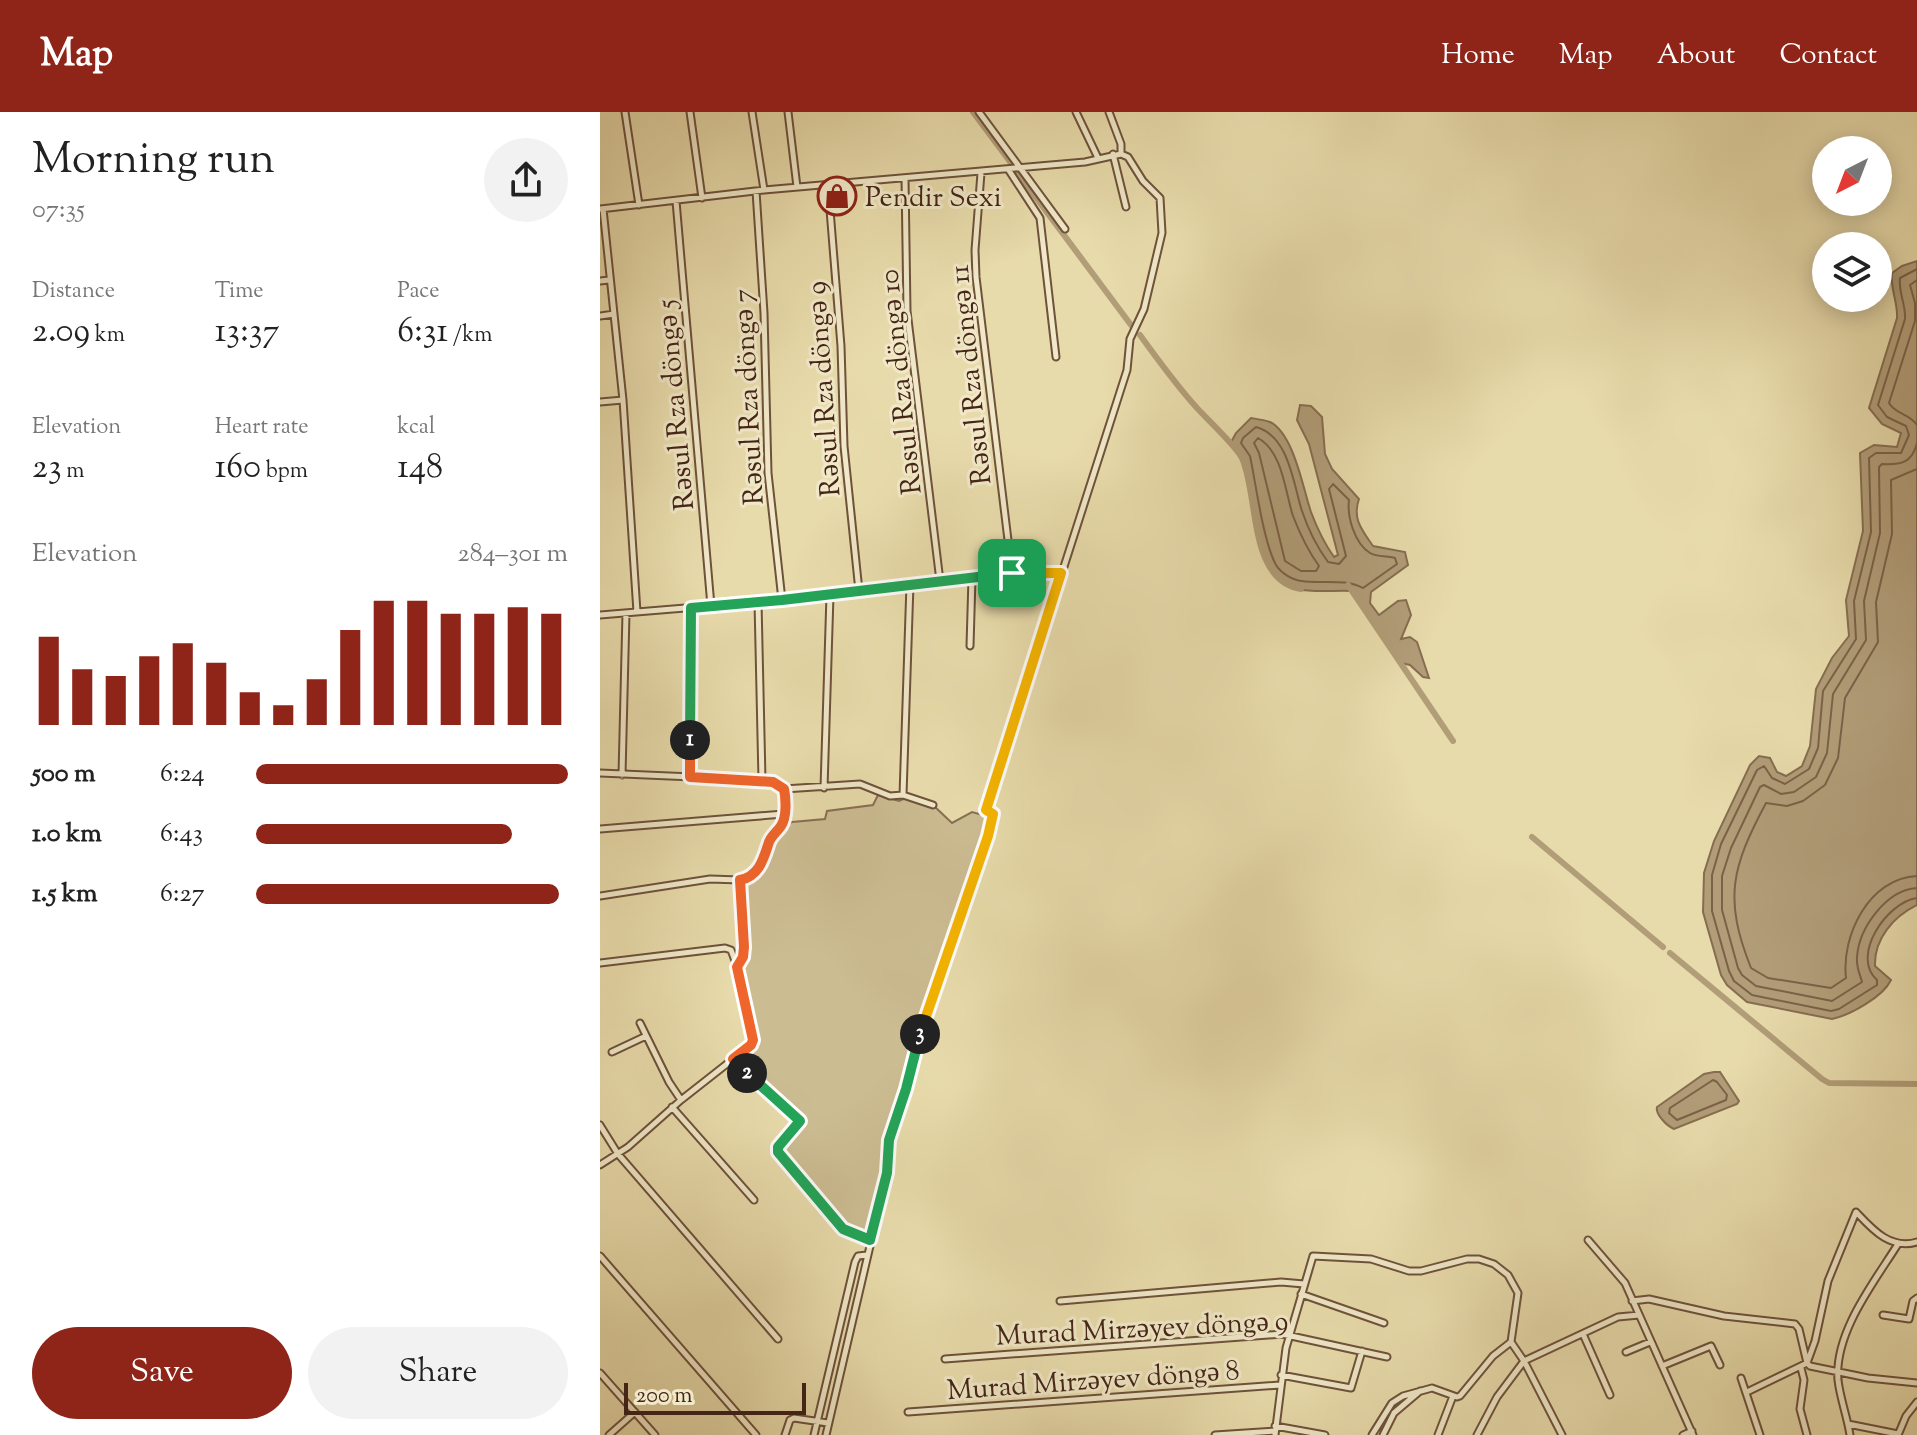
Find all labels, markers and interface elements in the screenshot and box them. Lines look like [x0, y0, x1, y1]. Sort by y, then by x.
text: Map [40, 29, 113, 83]
text: Home [1441, 36, 1515, 76]
text: Map [1559, 36, 1613, 76]
text: About [1657, 36, 1735, 76]
text: Contact [1779, 36, 1877, 76]
text: Morning run [32, 130, 275, 193]
north arrow [1812, 136, 1892, 216]
map controls [1812, 136, 1892, 312]
button: share [484, 138, 568, 222]
shop icon: Pendir Sexi [816, 175, 858, 217]
place label: Pendir Sexi [865, 179, 1002, 219]
text: 07:35 [32, 192, 85, 229]
button: layers [1812, 232, 1892, 312]
street label: Rəsul Rza döngə 11 [941, 263, 1003, 487]
street label: Rəsul Rza döngə 10 [870, 267, 934, 496]
text: Distance [32, 276, 115, 308]
text: Time [215, 276, 264, 308]
text: Pace [397, 276, 439, 308]
street label: Rəsul Rza döngə 9 [798, 280, 852, 498]
street label: Rəsul Rza döngə 7 [724, 288, 776, 506]
street label: Rəsul Rza döngə 5 [648, 297, 706, 512]
text: 2.09 [32, 308, 90, 357]
text: 13:37 [215, 308, 280, 357]
text: 6:31 [397, 308, 448, 357]
text: km [90, 320, 125, 352]
text: /km [448, 320, 493, 352]
text: Elevation [32, 412, 121, 444]
text: Heart rate [215, 412, 309, 444]
text: kcal [397, 412, 435, 444]
text: 23 [32, 444, 62, 493]
text: 160 [215, 444, 261, 493]
text: 148 [397, 444, 443, 493]
text: m [62, 456, 85, 488]
text: bpm [261, 456, 308, 488]
text: Elevation [32, 536, 137, 573]
text: 284–301 m [458, 536, 568, 573]
pin [978, 539, 1046, 607]
icon: arrive [990, 551, 1034, 595]
pin: 1 [670, 720, 710, 760]
text: 1 [686, 724, 694, 756]
text: 500 m [32, 756, 95, 793]
text: 6:24 [160, 756, 205, 793]
text: 1.0 km [32, 816, 102, 853]
text: 6:43 [160, 816, 203, 853]
text: 1.5 km [32, 876, 98, 913]
text: 6:27 [160, 876, 205, 913]
pin: 3 [900, 1014, 940, 1054]
text: 3 [916, 1018, 924, 1050]
pin: 2 [727, 1053, 767, 1093]
text: 2 [742, 1057, 752, 1089]
street label: Murad Mirzəyev döngə 9 [995, 1302, 1289, 1358]
button: Save [32, 1327, 292, 1419]
button: Share [308, 1327, 568, 1419]
street label: Murad Mirzəyev döngə 8 [946, 1352, 1241, 1412]
scale bar [624, 1379, 806, 1415]
text: 200 m [636, 1381, 692, 1413]

